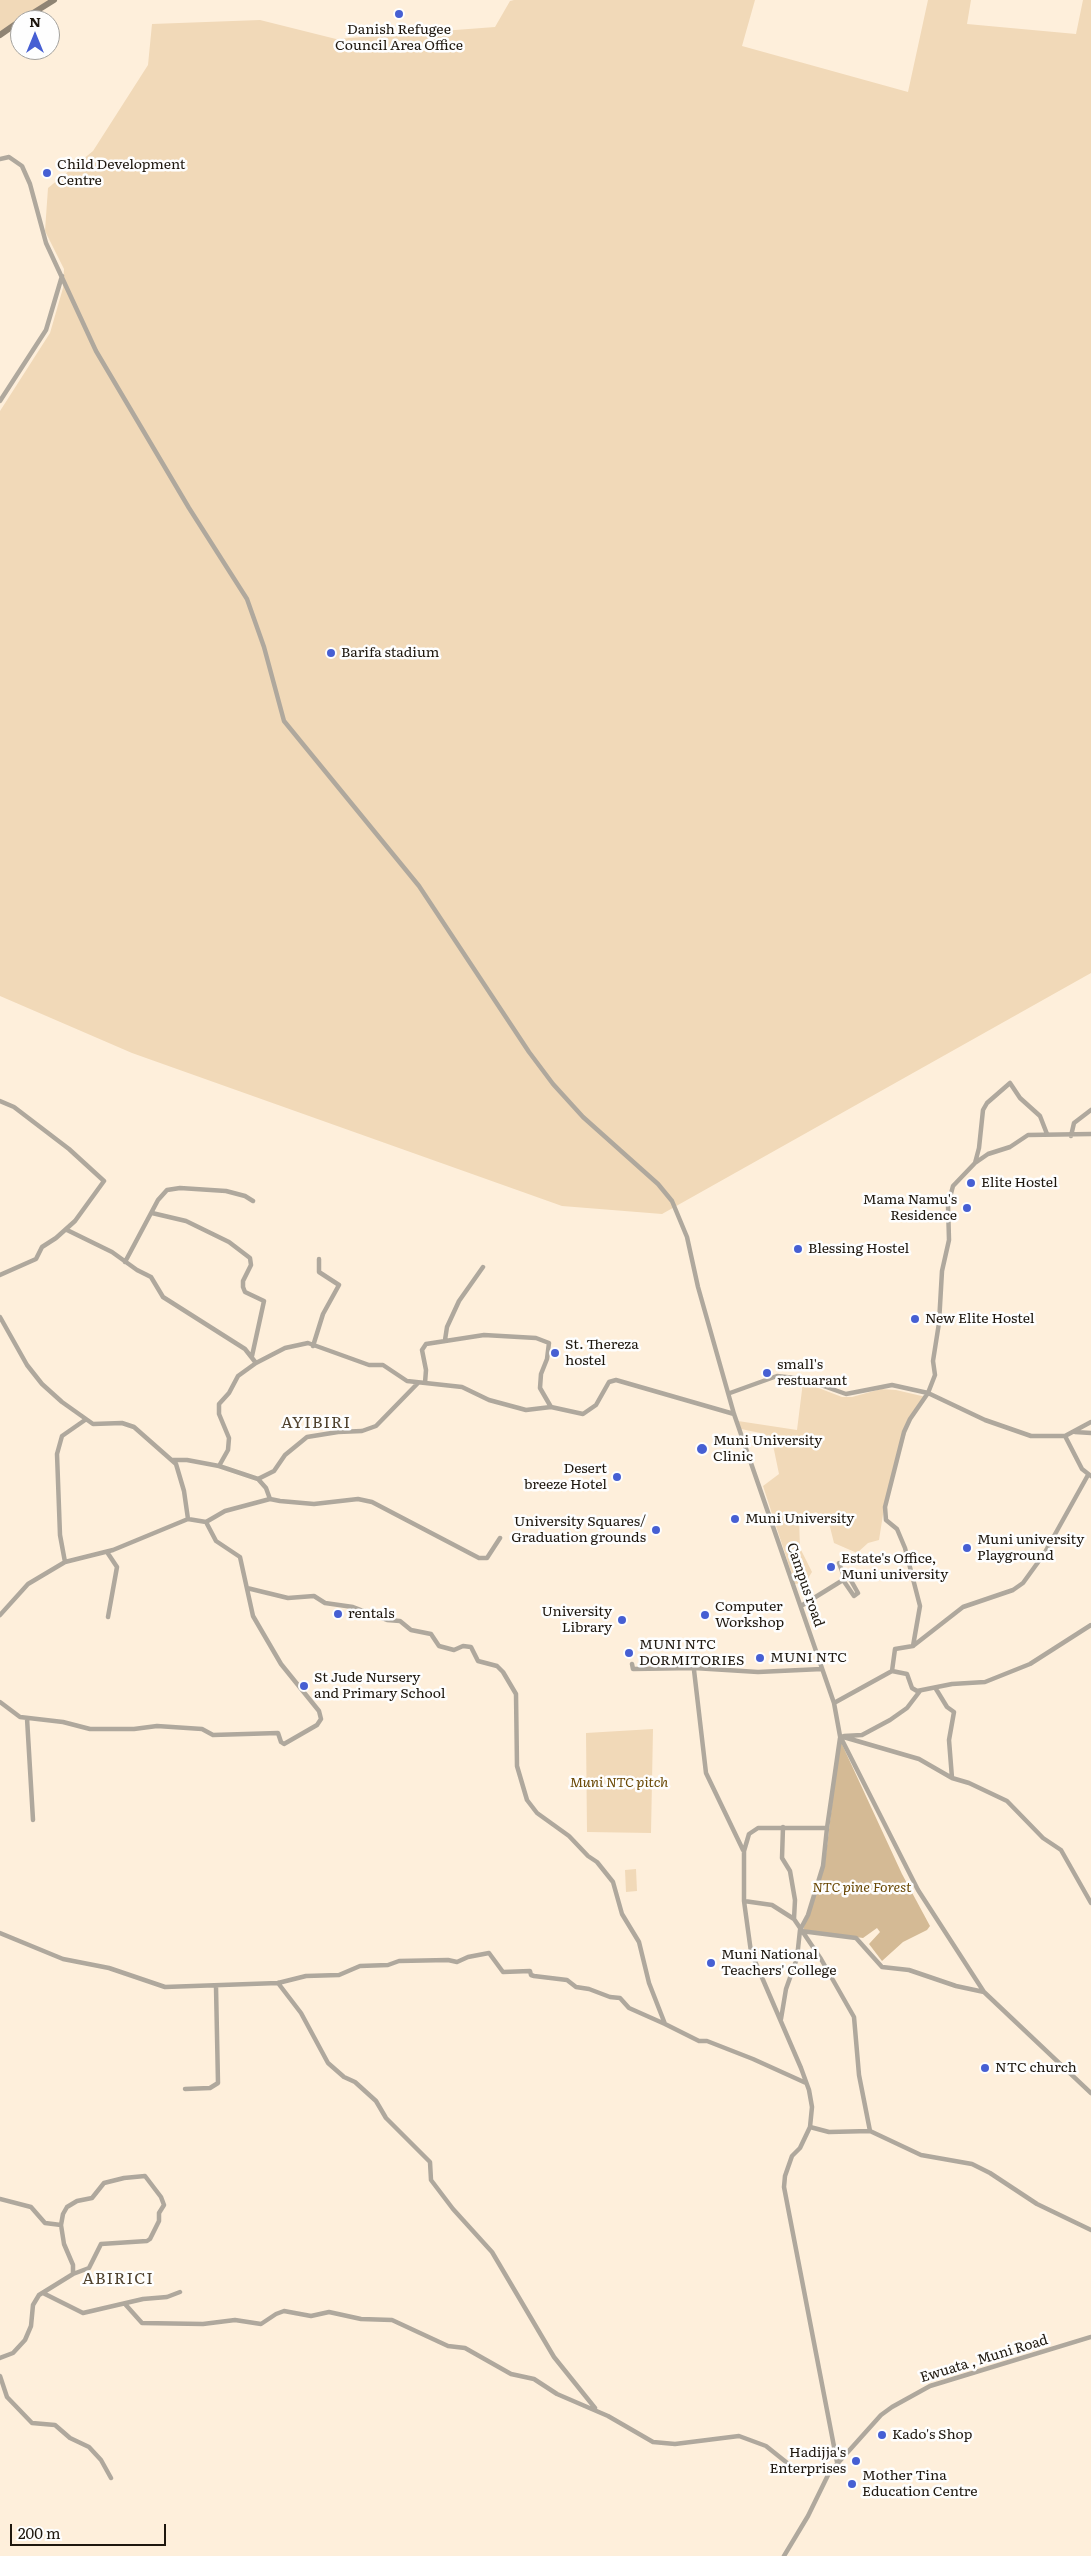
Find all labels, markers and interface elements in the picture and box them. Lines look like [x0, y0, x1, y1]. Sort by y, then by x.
marker: Danish Refugee Council Area Office [393, 8, 405, 20]
north arrow [10, 10, 60, 60]
text: N [29, 11, 41, 31]
place label: Danish Refugee Council Area Office [335, 22, 463, 54]
place label: Child Development Centre [57, 157, 185, 190]
marker: Child Development Centre [41, 167, 53, 179]
place label: Barifa stadium [341, 645, 439, 661]
marker: Barifa stadium [325, 647, 337, 659]
place label: Elite Hostel [981, 1175, 1058, 1191]
marker: Elite Hostel [965, 1177, 977, 1189]
place label: Mama Namu's Residence [863, 1192, 957, 1224]
marker: Mama Namu's Residence [961, 1202, 973, 1214]
place label: Blessing Hostel [808, 1241, 909, 1257]
marker: Blessing Hostel [792, 1243, 804, 1255]
place label: New Elite Hostel [925, 1311, 1035, 1327]
marker: New Elite Hostel [909, 1313, 921, 1325]
place label: St. Thereza hostel [565, 1337, 639, 1370]
marker: St. Thereza hostel [549, 1347, 561, 1359]
place label: small's restuarant [777, 1357, 847, 1390]
marker: small's restuarant [761, 1367, 773, 1379]
district label: AYIBIRI [280, 1413, 352, 1433]
place label: Muni University Clinic [713, 1433, 822, 1465]
marker: Muni University Clinic [695, 1442, 709, 1456]
place label: Desert breeze Hotel [524, 1461, 607, 1494]
marker: Desert breeze Hotel [611, 1471, 623, 1483]
place label: Muni University [745, 1511, 854, 1527]
marker: Muni University [729, 1513, 741, 1525]
place label: University Squares/ Graduation grounds [511, 1514, 646, 1546]
marker: University Squares/ Graduation grounds [650, 1524, 662, 1536]
place label: Muni university Playground [977, 1532, 1084, 1564]
street label: Campus road [783, 1541, 827, 1629]
marker: Muni university Playground [961, 1542, 973, 1554]
place label: Estate's Office, Muni university [841, 1551, 948, 1584]
marker: Estate's Office, Muni university [825, 1561, 837, 1573]
place label: Computer Workshop [715, 1599, 784, 1631]
place label: University Library [542, 1604, 612, 1636]
place label: rentals [348, 1606, 395, 1622]
marker: rentals [332, 1608, 344, 1620]
marker: Computer Workshop [699, 1609, 711, 1621]
marker: University Library [616, 1614, 628, 1626]
place label: MUNI NTC DORMITORIES [639, 1637, 744, 1670]
marker: MUNI NTC DORMITORIES [623, 1647, 635, 1659]
place label: MUNI NTC [770, 1650, 847, 1666]
marker: MUNI NTC [754, 1652, 766, 1664]
place label: St Jude Nursery and Primary School [314, 1670, 445, 1702]
marker: St Jude Nursery and Primary School [298, 1680, 310, 1692]
park label: Muni NTC pitch [570, 1775, 668, 1791]
park label: NTC pine Forest [812, 1880, 912, 1896]
place label: Muni National Teachers' College [721, 1947, 836, 1980]
marker: Muni National Teachers' College [705, 1957, 717, 1969]
place label: NTC church [995, 2060, 1077, 2076]
marker: NTC church [979, 2062, 991, 2074]
district label: ABIRICI [81, 2269, 155, 2289]
street label: Ewuata , Muni Road [918, 2332, 1050, 2386]
place label: Kado's Shop [892, 2427, 972, 2443]
marker: Kado's Shop [876, 2429, 888, 2441]
place label: Hadijja's Enterprises [769, 2445, 846, 2478]
marker: Hadijja's Enterprises [850, 2455, 862, 2467]
place label: Mother Tina Education Centre [862, 2468, 978, 2500]
marker: Mother Tina Education Centre [846, 2478, 858, 2490]
scale bar [12, 2514, 169, 2546]
text: 200 m [18, 2521, 61, 2544]

